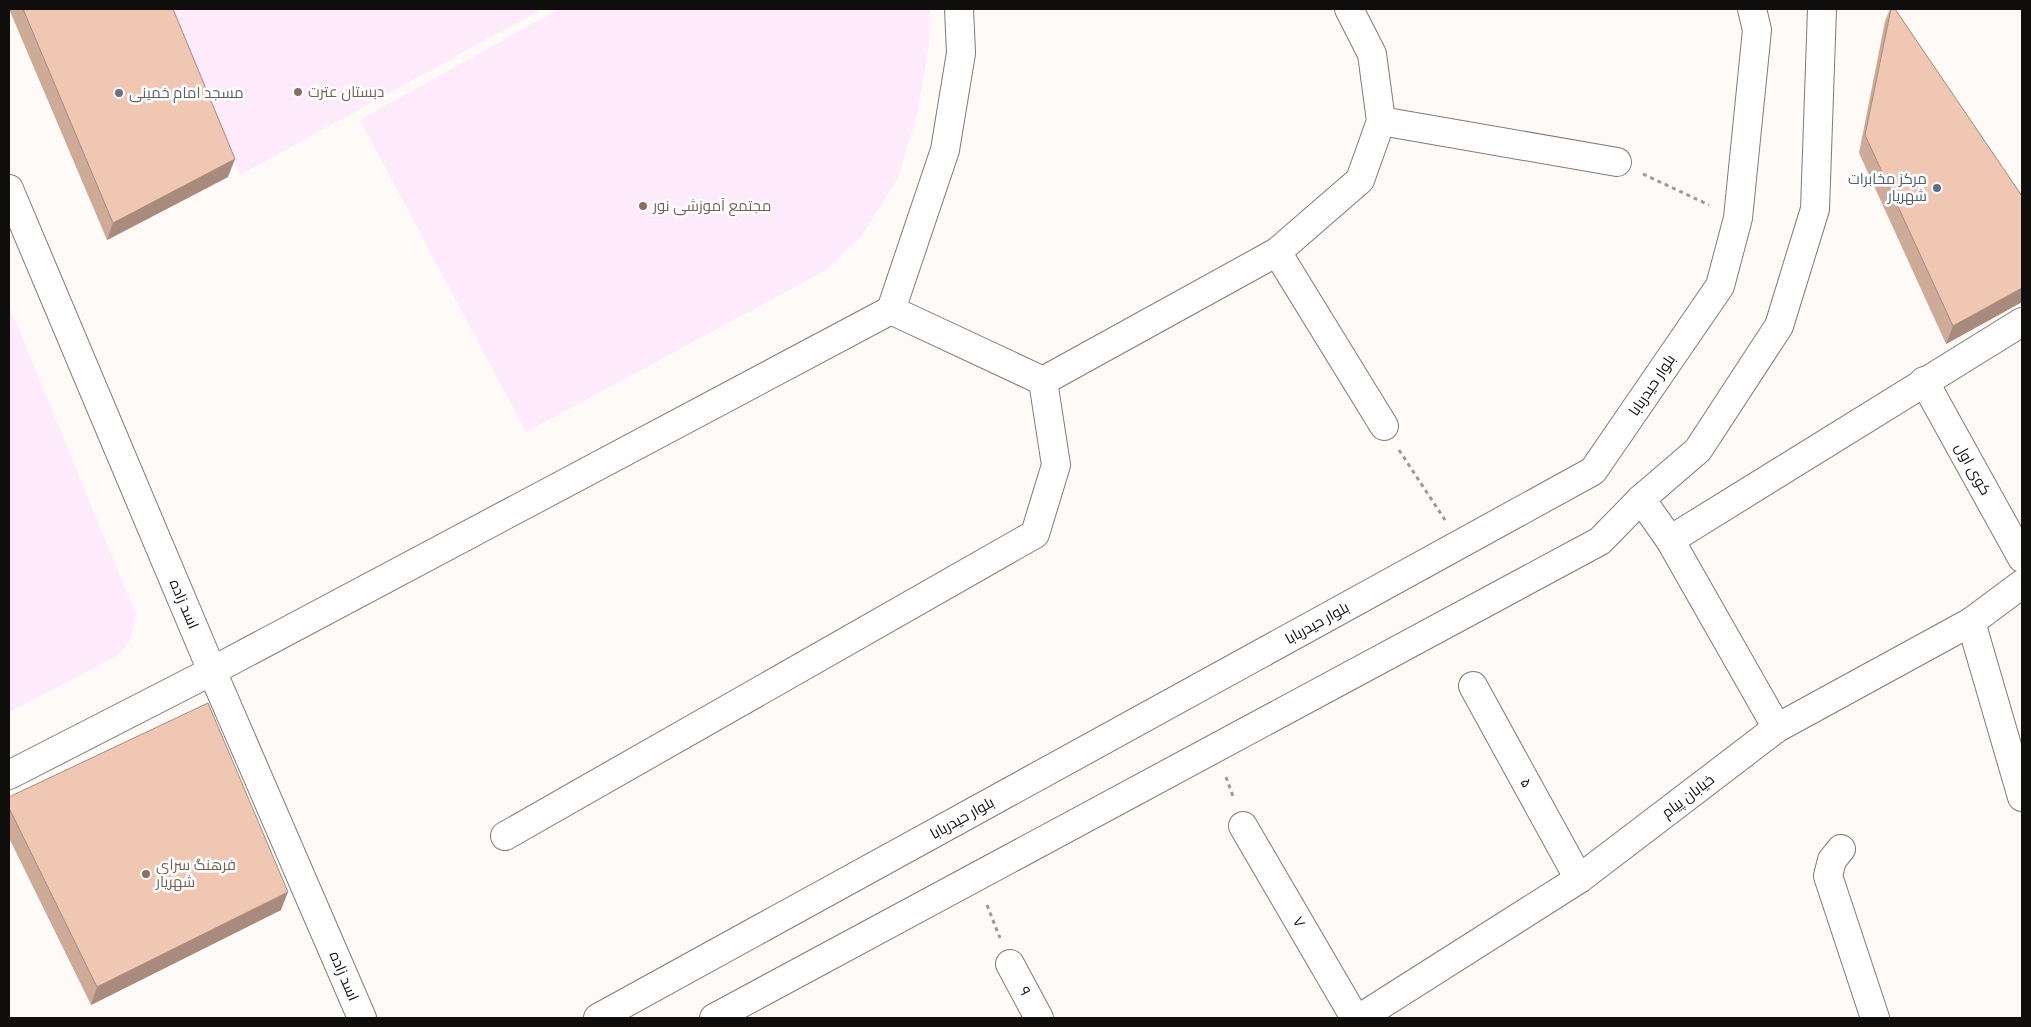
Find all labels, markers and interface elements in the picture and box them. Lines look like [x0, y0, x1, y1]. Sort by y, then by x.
place label: دبستان عترت [308, 83, 384, 102]
place label: مسجد امام خمینی [129, 84, 244, 103]
marker: دبستان عترت [292, 86, 304, 98]
marker: مسجد امام خمینی [113, 87, 125, 99]
place label: مرکز مخابرات شهریار [1848, 170, 1927, 206]
marker: مرکز مخابرات شهریار [1931, 182, 1943, 194]
place label: مجتمع آموزشی نور [652, 197, 771, 217]
marker: مجتمع آموزشی نور [637, 200, 649, 212]
street label: بلوار حیدربابا [1625, 351, 1679, 419]
street label: کوی اول [1950, 440, 1995, 499]
street label: اسد زاده [166, 577, 202, 631]
street label: بلوار حیدربابا [1282, 598, 1352, 648]
street label: خیابان پیام [1658, 770, 1719, 822]
street label: ۵ [1516, 775, 1536, 791]
street label: بلوار حیدربابا [927, 793, 997, 843]
place label: فرهنگ سرای شهریار [155, 856, 236, 892]
marker: فرهنگ سرای شهریار [140, 868, 152, 880]
street label: ۷ [1289, 913, 1309, 931]
street label: اسد زاده [326, 949, 362, 1003]
street label: ۹ [1015, 983, 1035, 999]

